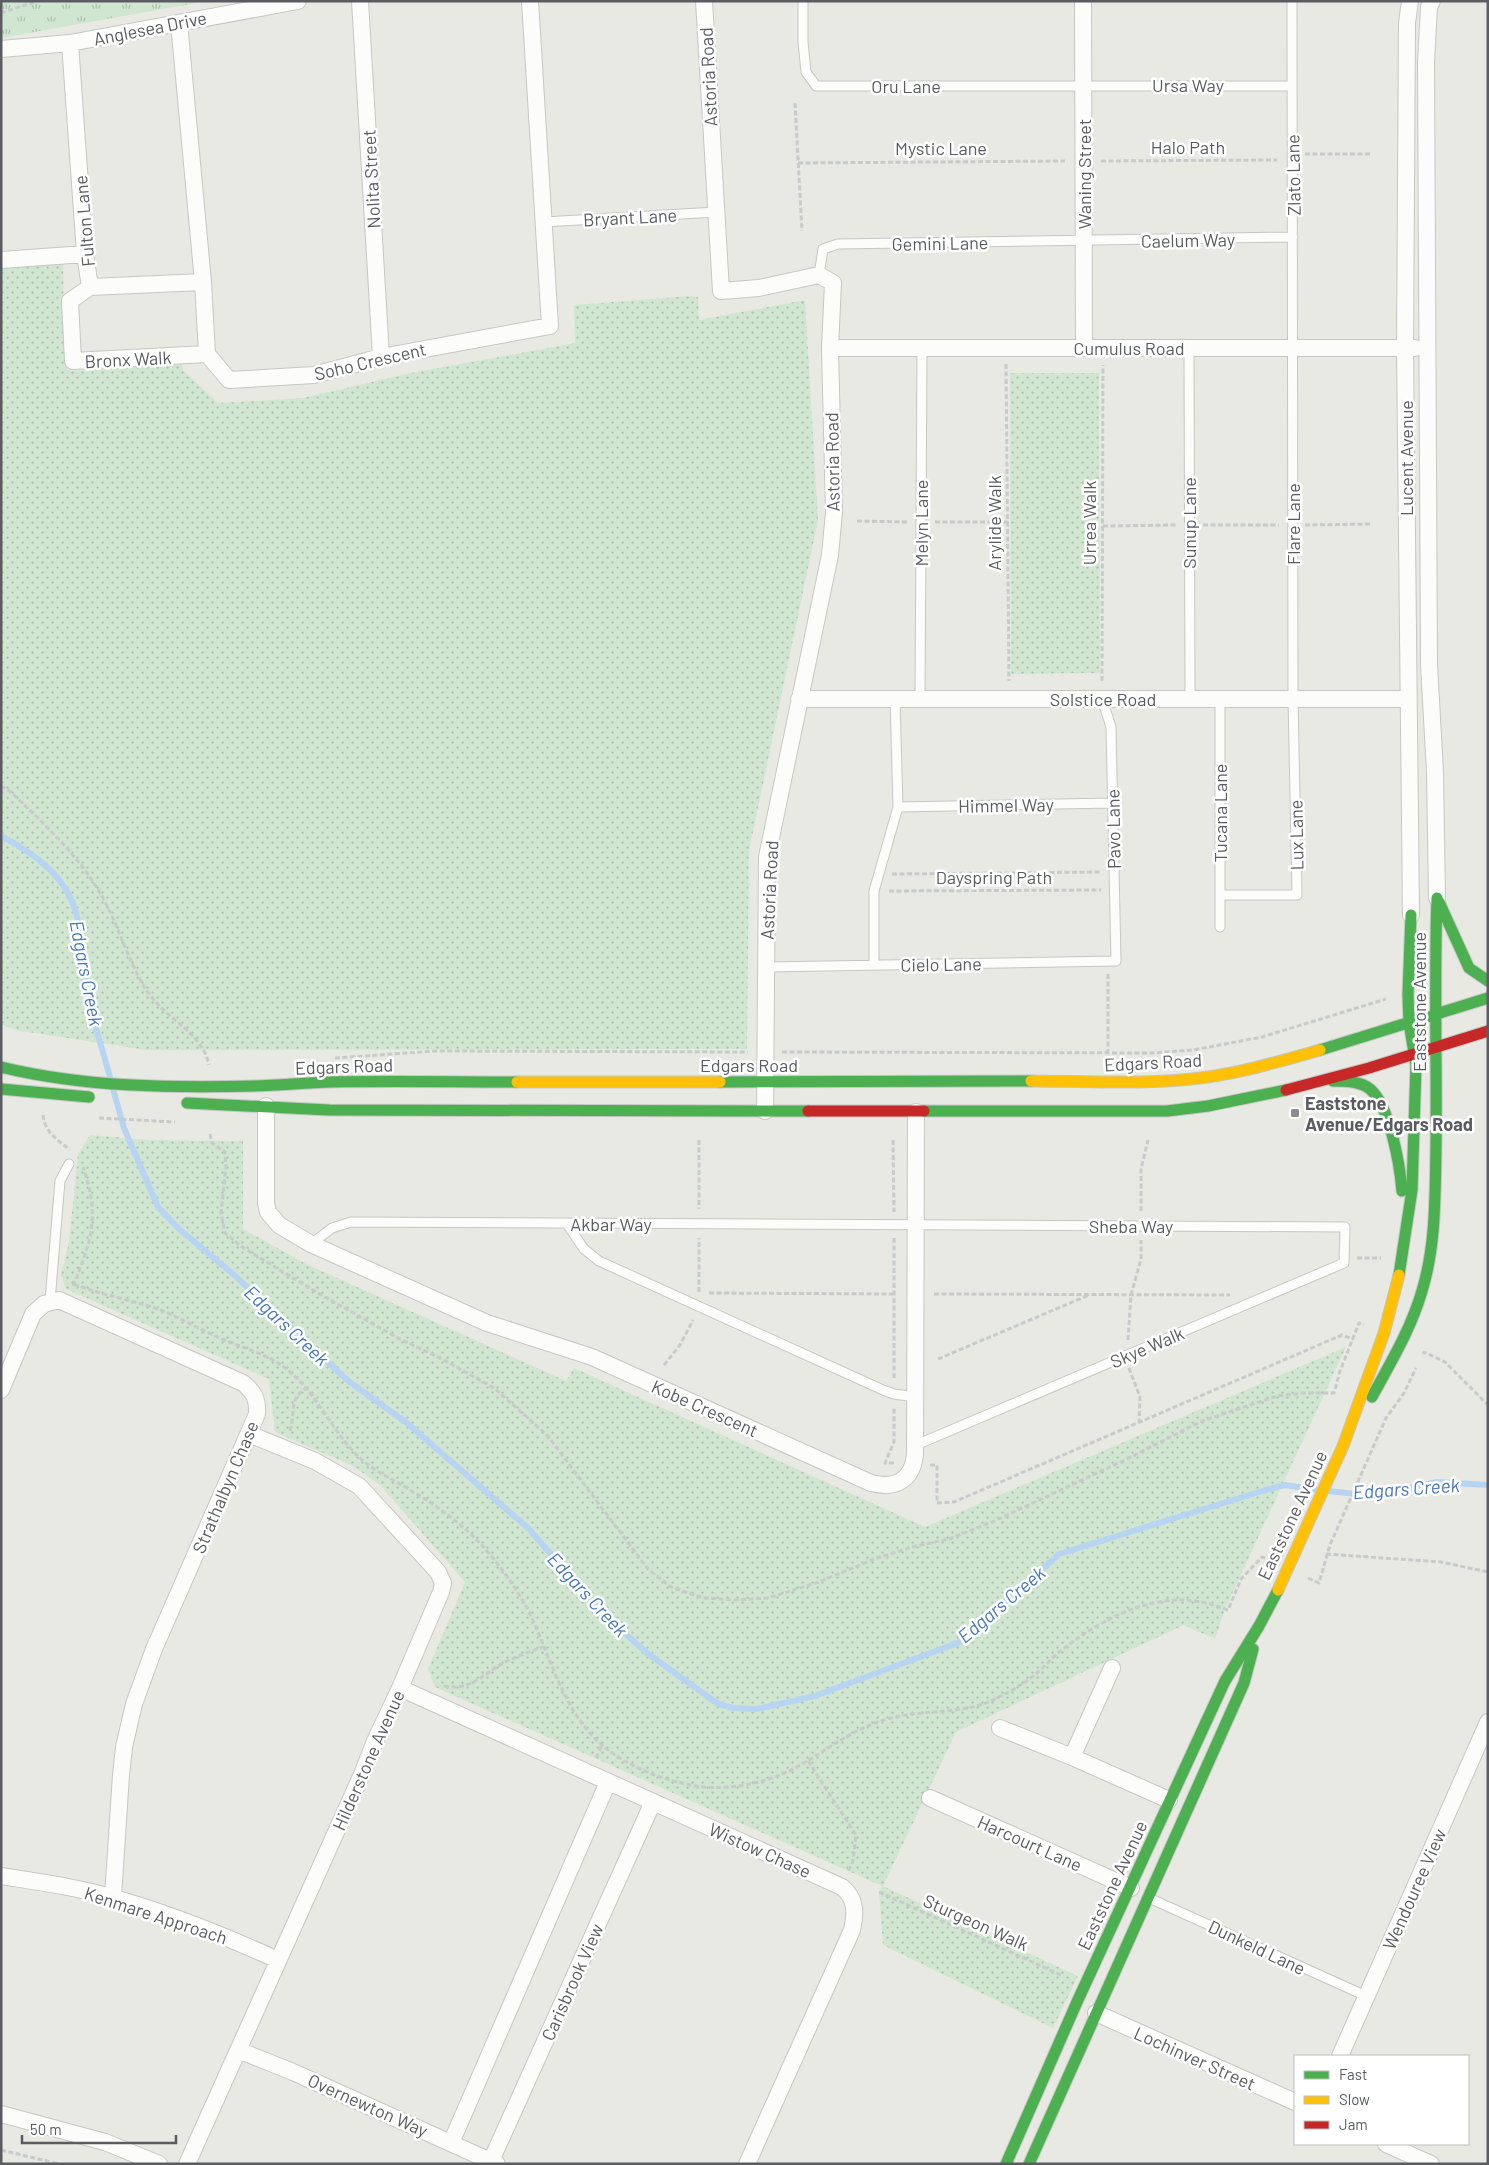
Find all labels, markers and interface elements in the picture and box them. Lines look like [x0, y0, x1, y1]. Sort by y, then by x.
street label: Anglesea Drive [92, 6, 208, 50]
street label: Astoria Road [694, 27, 722, 127]
street label: Ursa Way [1152, 74, 1224, 96]
street label: Oru Lane [871, 75, 941, 97]
street label: Waning Street [1073, 119, 1095, 229]
street label: Nolita Street [357, 129, 385, 229]
street label: Zlato Lane [1281, 134, 1305, 216]
street label: Halo Path [1151, 136, 1225, 158]
street label: Mystic Lane [895, 137, 987, 159]
street label: Fulton Lane [69, 174, 99, 268]
street label: Bryant Lane [582, 204, 678, 230]
street label: Caelum Way [1141, 228, 1235, 252]
street label: Gemini Lane [892, 231, 988, 255]
street label: Soho Crescent [312, 337, 428, 385]
street label: Cumulus Road [1074, 337, 1184, 359]
street label: Bronx Walk [84, 346, 172, 372]
street label: Lucent Avenue [1395, 400, 1417, 516]
street label: Astoria Road [820, 412, 844, 512]
street label: Arylide Walk [983, 475, 1005, 571]
street label: Sunup Lane [1178, 477, 1200, 569]
street label: Melyn Lane [910, 480, 932, 566]
street label: Urrea Walk [1078, 481, 1100, 565]
street label: Flare Lane [1282, 483, 1304, 565]
street label: Solstice Road [1050, 688, 1156, 710]
street label: Tucana Lane [1209, 764, 1231, 862]
street label: Pavo Lane [1101, 789, 1125, 869]
street label: Himmel Way [958, 793, 1054, 817]
street label: Lux Lane [1284, 799, 1308, 871]
street label: Astoria Road [755, 840, 783, 940]
street label: Dayspring Path [936, 866, 1052, 888]
water label: Edgars Creek [66, 918, 109, 1028]
street label: Eaststone Avenue [1408, 932, 1430, 1072]
street label: Cielo Lane [900, 952, 982, 976]
street label: Edgars Road [1103, 1048, 1203, 1076]
street label: Edgars Road [295, 1053, 393, 1079]
street label: Edgars Road [700, 1054, 798, 1076]
place label: Eaststone Avenue/Edgars Road [1305, 1092, 1473, 1135]
marker: Eaststone Avenue/Edgars Road [1289, 1107, 1301, 1119]
street label: Akbar Way [570, 1213, 652, 1235]
street label: Sheba Way [1089, 1215, 1173, 1237]
water label: Edgars Creek [240, 1280, 335, 1370]
street label: Skye Walk [1107, 1322, 1187, 1372]
street label: Kobe Crescent [648, 1375, 762, 1441]
street label: Strathalbyn Chase [187, 1417, 263, 1557]
street label: Eaststone Avenue [1252, 1447, 1332, 1583]
water label: Edgars Creek [1352, 1473, 1461, 1503]
water label: Edgars Creek [543, 1547, 633, 1642]
water label: Edgars Creek [953, 1560, 1050, 1647]
street label: Hilderstone Avenue [327, 1686, 409, 1834]
street label: Harcourt Lane [974, 1810, 1086, 1876]
street label: Eaststone Avenue [1072, 1817, 1152, 1953]
street label: Wistow Chase [706, 1818, 814, 1882]
street label: Wendouree View [1377, 1825, 1451, 1953]
street label: Kenmare Approach [82, 1882, 230, 1948]
street label: Sturgeon Walk [920, 1889, 1032, 1955]
street label: Dunkeld Lane [1205, 1915, 1309, 1979]
street label: Carisbrook View [536, 1920, 608, 2044]
street label: Lochinver Street [1131, 2021, 1259, 2095]
legend [1294, 2055, 1469, 2145]
text: Fast [1339, 2065, 1367, 2083]
street label: Overnewton Way [304, 2069, 432, 2141]
text: Slow [1339, 2090, 1370, 2108]
scale bar [22, 2112, 176, 2144]
text: Jam [1339, 2115, 1368, 2133]
text: 50 m [30, 2120, 62, 2138]

